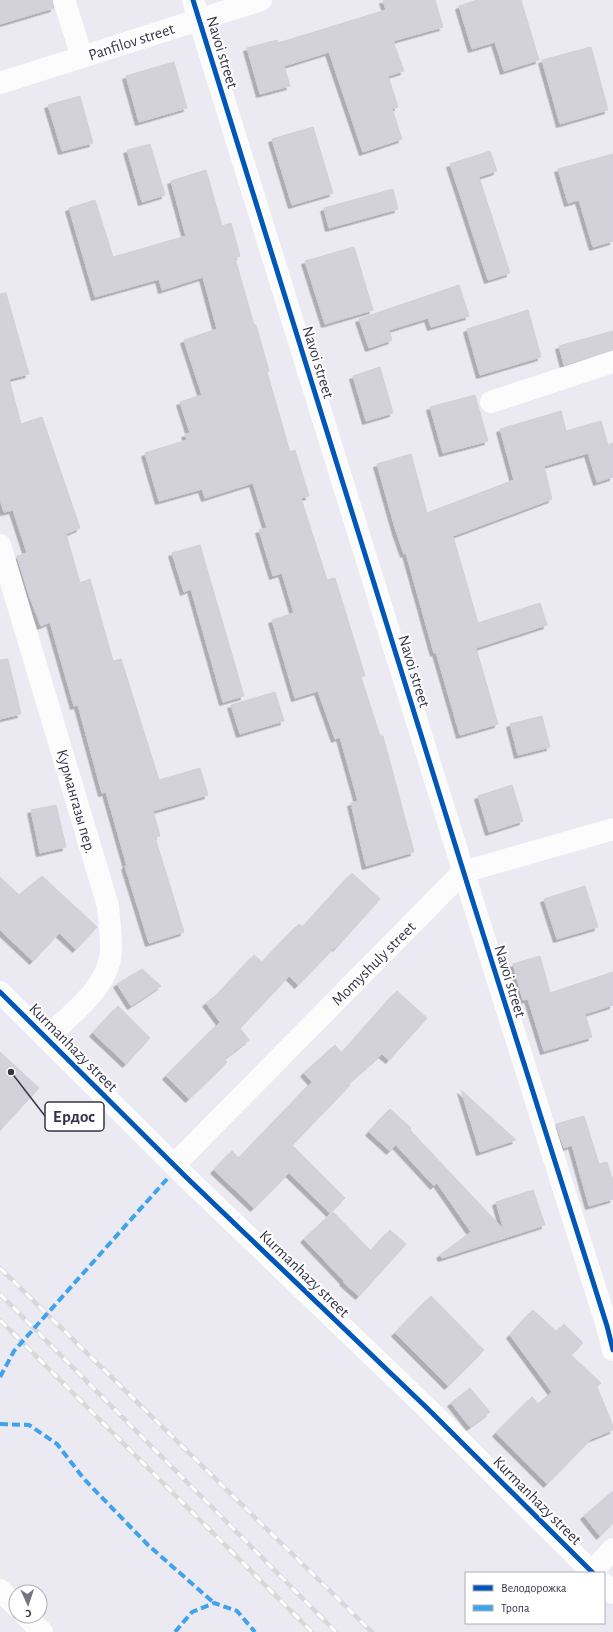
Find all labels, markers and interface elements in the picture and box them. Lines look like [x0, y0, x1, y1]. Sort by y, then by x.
street label: Navoi street [203, 14, 241, 90]
street label: Panfilov street [86, 21, 176, 63]
street label: Navoi street [299, 324, 337, 400]
street label: Navoi street [395, 633, 433, 709]
street label: Курмангазы пер. [53, 747, 99, 855]
street label: Momyshuly street [329, 919, 419, 1009]
street label: Navoi street [491, 943, 529, 1019]
street label: Kurmanhazy street [25, 1000, 121, 1096]
callout: Ердос [45, 1102, 104, 1131]
text: Ердос [53, 1108, 95, 1125]
street label: Kurmanhazy street [256, 1227, 352, 1321]
street label: Kurmanhazy street [489, 1453, 585, 1549]
legend [465, 1572, 605, 1624]
text: Велодорожка [501, 1582, 567, 1594]
north arrow [8, 1584, 48, 1624]
text: Тропа [501, 1602, 530, 1614]
text: С [25, 1608, 32, 1619]

